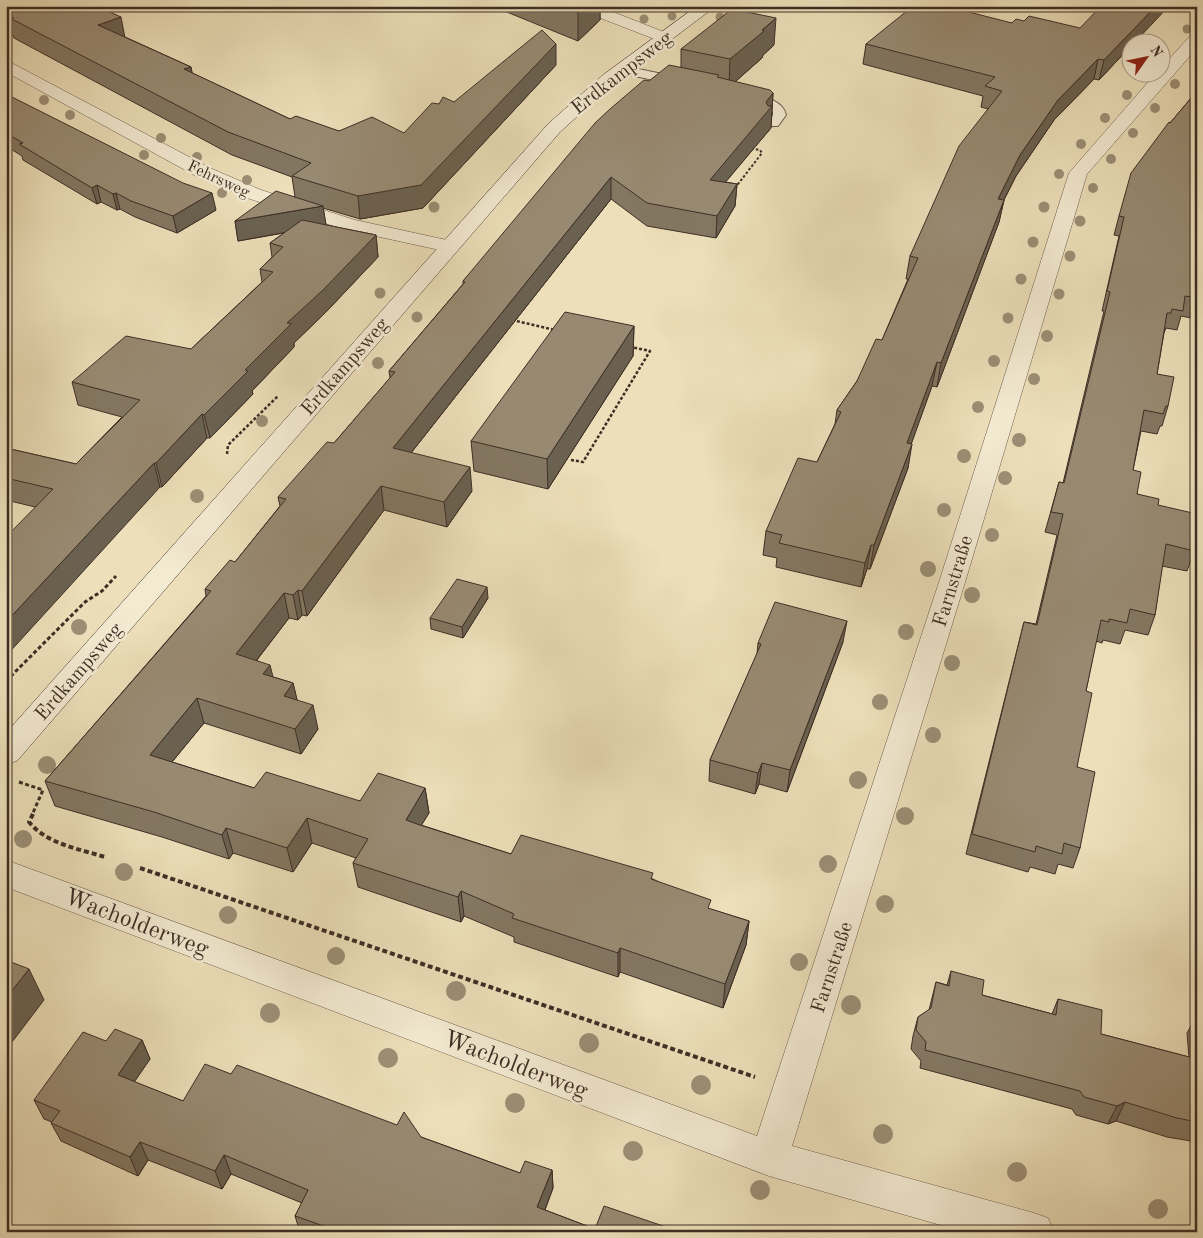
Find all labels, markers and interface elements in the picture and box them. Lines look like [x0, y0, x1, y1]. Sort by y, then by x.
street label: Erdkampsweg [568, 28, 677, 119]
north arrow [1120, 32, 1170, 82]
text: N [1147, 43, 1165, 60]
street label: Fehrsweg [184, 158, 252, 201]
street label: Erdkampsweg [298, 314, 393, 420]
street label: Farnstraße [931, 533, 977, 630]
street label: Erdkampsweg [32, 619, 127, 725]
street label: Wacholderweg [61, 885, 212, 962]
street label: Farnstraße [809, 920, 857, 1016]
street label: Wacholderweg [440, 1027, 591, 1104]

